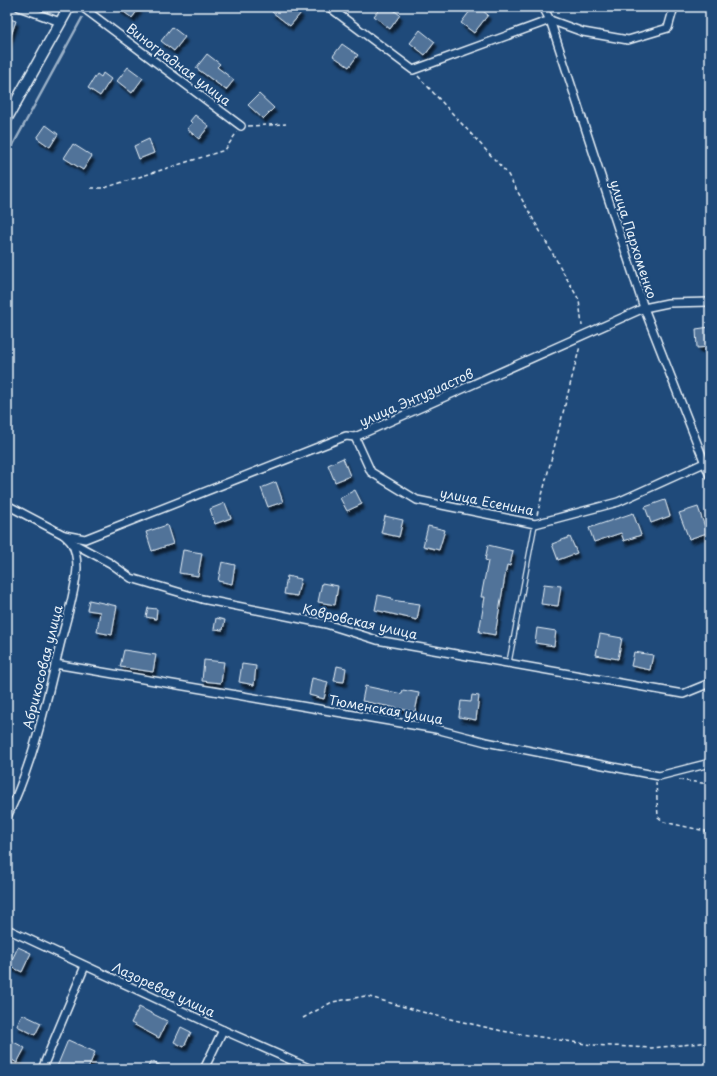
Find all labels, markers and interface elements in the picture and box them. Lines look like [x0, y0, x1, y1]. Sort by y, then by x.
street label: Виноградная улица [123, 18, 236, 110]
street label: улица Пархоменко [606, 177, 662, 301]
street label: улица Энтузиастов [356, 363, 476, 431]
street label: улица Есенина [438, 483, 536, 520]
street label: Ковровская улица [301, 599, 420, 644]
street label: Абрикосовая улица [17, 602, 67, 731]
street label: Тюменская улица [327, 690, 446, 729]
street label: Лазоревая улица [109, 957, 219, 1021]

